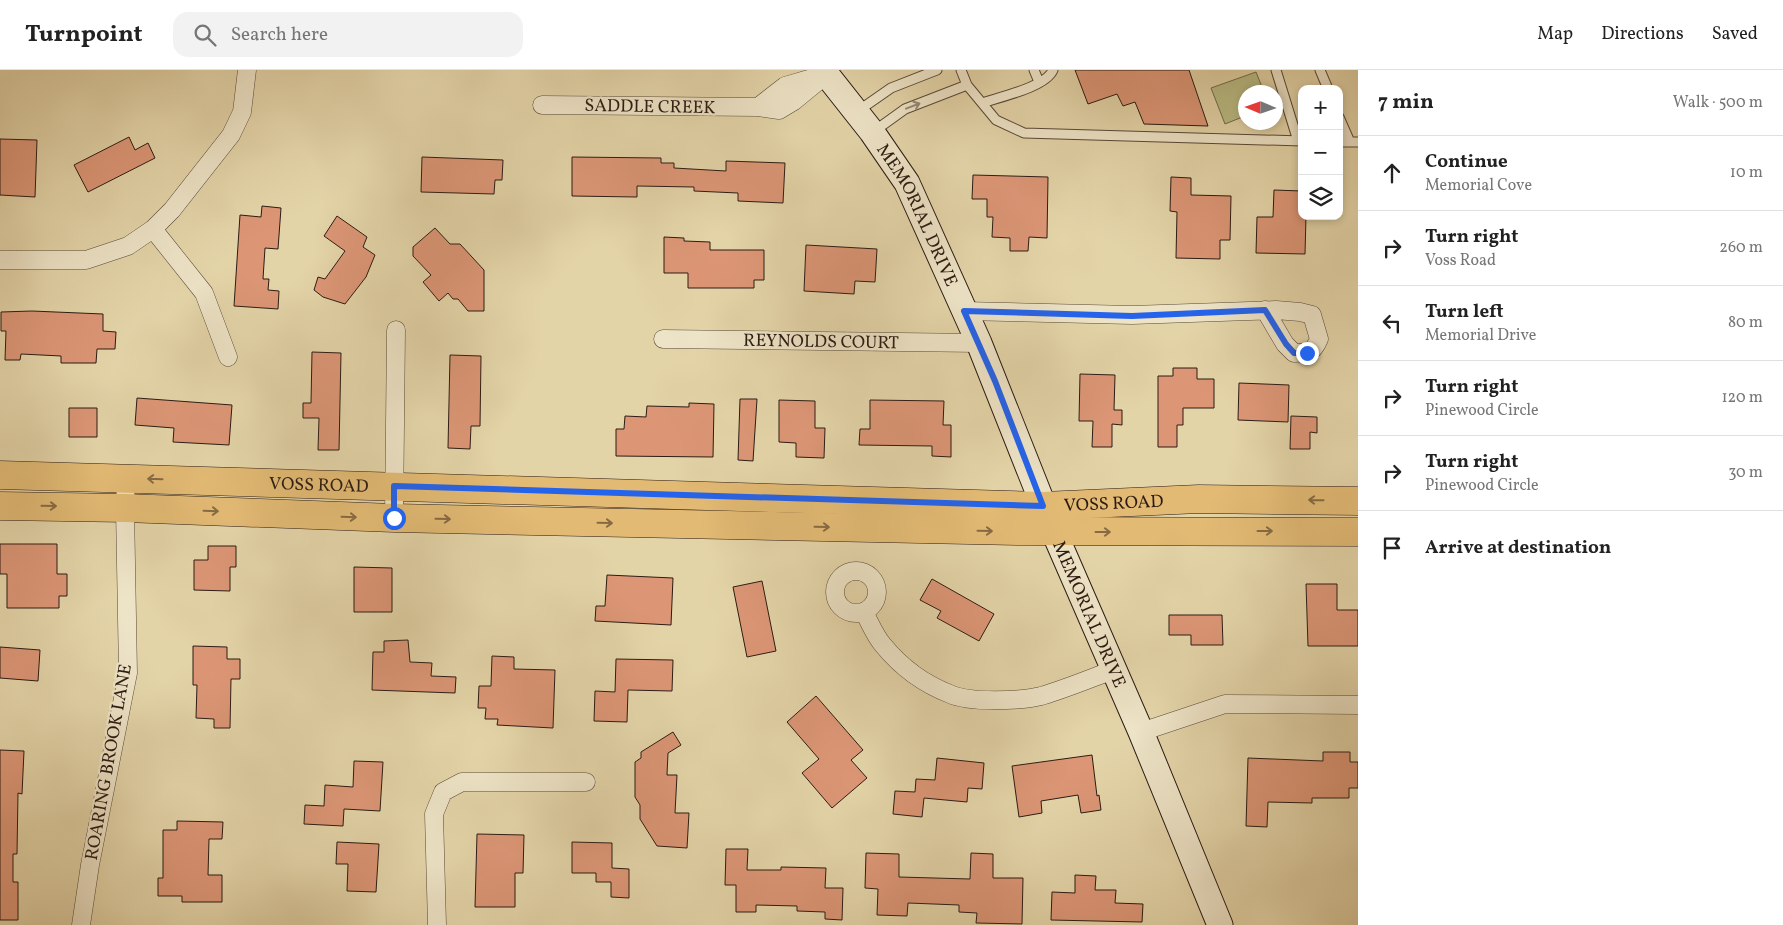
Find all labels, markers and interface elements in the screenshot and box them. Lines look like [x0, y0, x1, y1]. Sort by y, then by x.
search box [173, 12, 523, 57]
text: Turnpoint [25, 18, 143, 52]
icon: search [191, 21, 219, 49]
text: Search here [231, 22, 328, 48]
text: Map [1537, 22, 1573, 47]
text: Directions [1601, 22, 1684, 47]
text: Saved [1712, 22, 1758, 47]
north arrow [1238, 85, 1283, 130]
map controls [1298, 85, 1343, 220]
button: + [1298, 85, 1343, 130]
text: 7 min [1378, 88, 1434, 117]
text: Walk · 500 m [1673, 92, 1763, 114]
street label: SADDLE CREEK [584, 94, 716, 121]
one-way arrow [905, 101, 921, 110]
button: − [1298, 130, 1343, 175]
street label: MEMORIAL DRIVE [870, 139, 963, 291]
text: Continue [1425, 149, 1508, 175]
icon: ahead [1378, 159, 1406, 187]
text: 10 m [1730, 162, 1763, 184]
button: layers [1298, 175, 1343, 220]
text: Memorial Cove [1425, 175, 1532, 197]
text: Turn right [1425, 224, 1518, 250]
icon: right [1378, 234, 1406, 262]
text: 260 m [1719, 237, 1763, 259]
text: Voss Road [1425, 250, 1496, 272]
text: Turn left [1425, 299, 1504, 325]
icon: left [1378, 309, 1406, 337]
text: 80 m [1728, 312, 1763, 334]
text: Memorial Drive [1425, 325, 1536, 347]
street label: REYNOLDS COURT [743, 329, 899, 356]
route end [1296, 342, 1319, 365]
text: Turn right [1425, 374, 1518, 400]
icon: right [1378, 384, 1406, 412]
text: 120 m [1721, 387, 1763, 409]
text: Pinewood Circle [1425, 400, 1539, 422]
text: Turn right [1425, 449, 1518, 475]
icon: right [1378, 459, 1406, 487]
text: 30 m [1728, 462, 1763, 484]
street label: VOSS ROAD [269, 472, 369, 500]
one-way arrow [147, 474, 164, 484]
text: Pinewood Circle [1425, 475, 1539, 497]
street label: VOSS ROAD [1063, 490, 1164, 519]
one-way arrow [1308, 495, 1324, 505]
one-way arrow [40, 502, 56, 511]
one-way arrow [203, 507, 219, 516]
route start [383, 507, 406, 530]
one-way arrow [341, 512, 357, 521]
one-way arrow [434, 515, 450, 524]
one-way arrow [596, 518, 613, 528]
one-way arrow [814, 522, 830, 532]
one-way arrow [976, 526, 992, 535]
one-way arrow [1256, 526, 1273, 536]
one-way arrow [1094, 527, 1110, 537]
icon: arrive [1378, 534, 1406, 562]
text: Arrive at destination [1425, 535, 1611, 561]
street label: MEMORIAL DRIVE [1045, 537, 1131, 692]
street label: ROARING BROOK LANE [80, 662, 139, 862]

